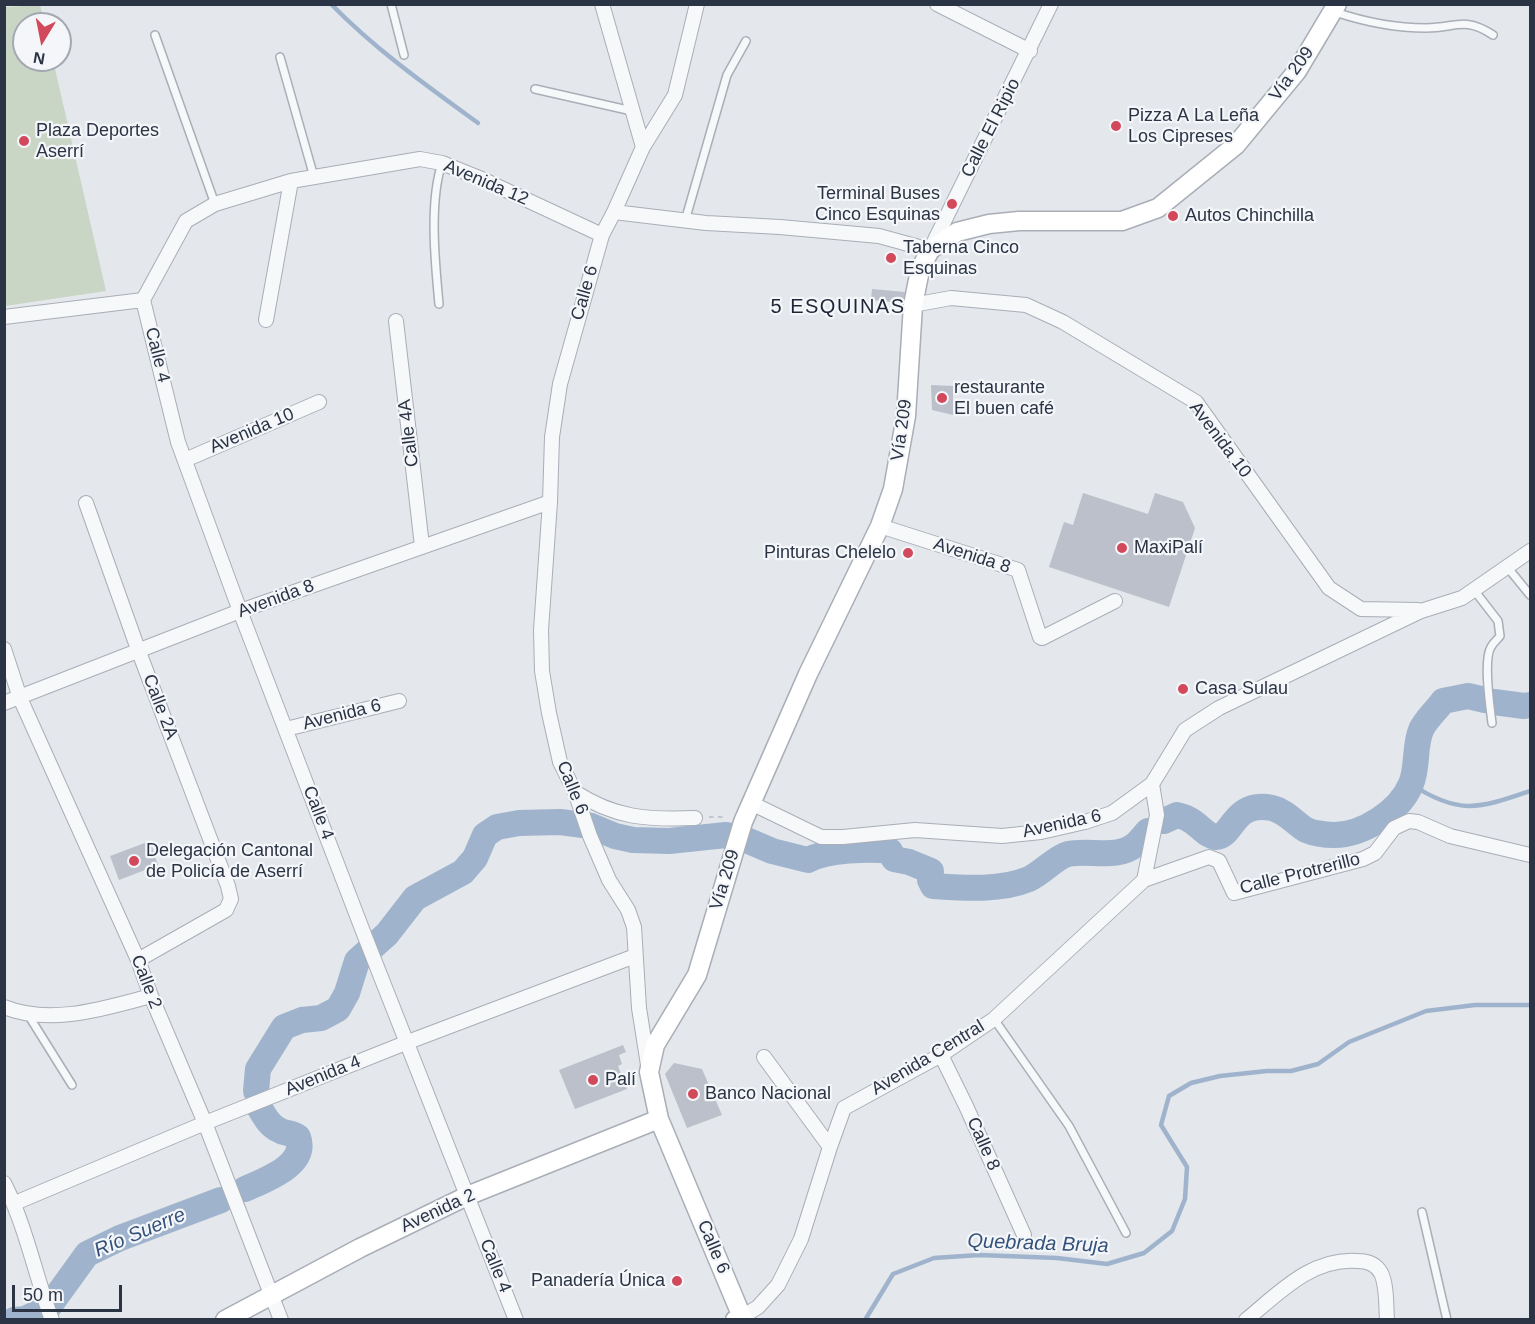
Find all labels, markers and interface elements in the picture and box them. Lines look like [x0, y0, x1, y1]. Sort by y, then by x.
north arrow [12, 12, 72, 72]
street label: Vía 209 [1265, 43, 1319, 105]
text: N [32, 49, 46, 68]
street label: Calle El Ripio [957, 75, 1025, 181]
place label: Pizza A La Leña Los Cipreses [1128, 105, 1259, 148]
marker: Pizza A La Leña Los Cipreses [1109, 119, 1123, 133]
place label: Plaza Deportes Aserrí [36, 120, 159, 162]
marker: Plaza Deportes Aserrí [17, 134, 31, 148]
street label: Avenida 12 [440, 156, 532, 210]
place label: Terminal Buses Cinco Esquinas [815, 183, 940, 226]
marker: Terminal Buses Cinco Esquinas [945, 197, 959, 211]
place label: Autos Chinchilla [1185, 205, 1314, 227]
marker: Autos Chinchilla [1166, 209, 1180, 223]
place label: Taberna Cinco Esquinas [903, 237, 1019, 280]
marker: Taberna Cinco Esquinas [884, 251, 898, 265]
street label: Calle 6 [567, 263, 603, 323]
district label: 5 ESQUINAS [770, 295, 906, 319]
street label: Calle 4 [140, 325, 174, 385]
place label: restaurante El buen café [954, 377, 1054, 420]
marker: restaurante El buen café [935, 391, 949, 405]
street label: Calle 4A [394, 398, 424, 468]
street label: Vía 209 [887, 398, 917, 462]
street label: Avenida 10 [1184, 398, 1256, 482]
street label: Avenida 10 [206, 404, 298, 458]
street label: Avenida 8 [931, 533, 1013, 579]
place label: MaxiPalí [1134, 537, 1203, 559]
marker: MaxiPalí [1115, 541, 1129, 555]
place label: Pinturas Chelelo [764, 542, 896, 564]
marker: Pinturas Chelelo [901, 546, 915, 560]
street label: Avenida 8 [235, 575, 317, 623]
street label: Calle 2A [138, 671, 182, 743]
place label: Casa Sulau [1195, 678, 1288, 700]
marker: Casa Sulau [1176, 682, 1190, 696]
street label: Avenida 6 [301, 695, 383, 735]
street label: Calle 6 [551, 758, 593, 818]
street label: Calle 4 [298, 783, 338, 843]
street label: Avenida 6 [1021, 805, 1103, 843]
place label: Delegación Cantonal de Policía de Aserrí [146, 840, 313, 882]
street label: Vía 209 [706, 847, 744, 913]
street label: Calle Protrerillo [1238, 849, 1362, 899]
marker: Delegación Cantonal de Policía de Aserrí [127, 854, 141, 868]
street label: Calle 2 [126, 952, 166, 1012]
street label: Avenida Central [868, 1016, 988, 1100]
street label: Avenida 4 [282, 1051, 364, 1101]
place label: Palí [605, 1069, 636, 1091]
marker: Palí [586, 1073, 600, 1087]
place label: Banco Nacional [705, 1083, 831, 1105]
marker: Banco Nacional [686, 1087, 700, 1101]
street label: Calle 8 [962, 1114, 1004, 1174]
street label: Avenida 2 [397, 1184, 479, 1238]
water label: Río Suerre [91, 1203, 189, 1263]
street label: Calle 6 [692, 1217, 734, 1277]
water label: Quebrada Bruja [967, 1230, 1109, 1258]
street label: Calle 4 [474, 1236, 516, 1296]
place label: Panadería Única [531, 1270, 665, 1292]
scale bar [15, 1273, 124, 1311]
marker: Panadería Única [670, 1274, 684, 1288]
text: 50 m [23, 1285, 63, 1305]

